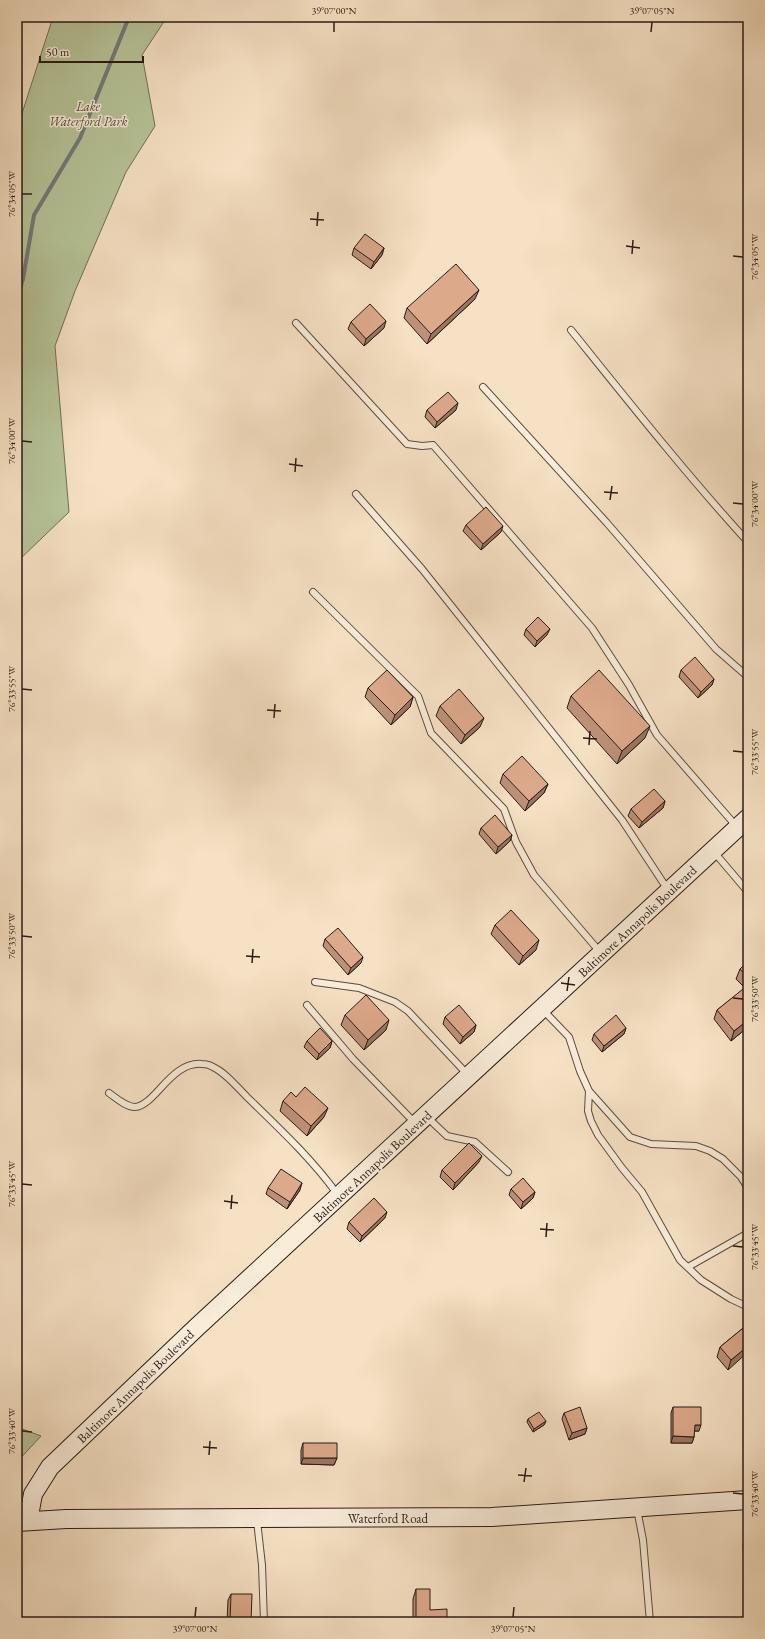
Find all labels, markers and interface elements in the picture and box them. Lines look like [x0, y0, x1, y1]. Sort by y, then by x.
text: 39°07'00"N [312, 4, 357, 17]
text: 39°07'05"N [630, 4, 675, 17]
scale bar [40, 38, 143, 64]
text: 50 m [46, 44, 70, 60]
park label: Lake Waterford Park [49, 98, 127, 130]
text: 76°34'05"W [5, 170, 18, 217]
text: 76°34'05"W [748, 233, 761, 280]
text: 76°34'00"W [5, 417, 18, 464]
text: 76°34'00"W [748, 480, 761, 527]
text: 76°33'55"W [5, 665, 18, 712]
text: 76°33'55"W [748, 728, 761, 775]
street label: Baltimore Annapolis Boulevard [574, 862, 701, 981]
text: 76°33'50"W [5, 912, 18, 959]
text: 76°33'50"W [748, 975, 761, 1022]
street label: Baltimore Annapolis Boulevard [309, 1107, 436, 1226]
text: 76°33'45"W [5, 1160, 18, 1207]
text: 76°33'45"W [748, 1223, 761, 1270]
street label: Baltimore Annapolis Boulevard [73, 1326, 198, 1447]
text: 76°33'40"W [5, 1407, 18, 1454]
text: 76°33'40"W [748, 1470, 761, 1517]
street label: Waterford Road [348, 1510, 429, 1527]
text: 39°07'00"N [173, 1622, 218, 1635]
text: 39°07'05"N [491, 1622, 536, 1635]

